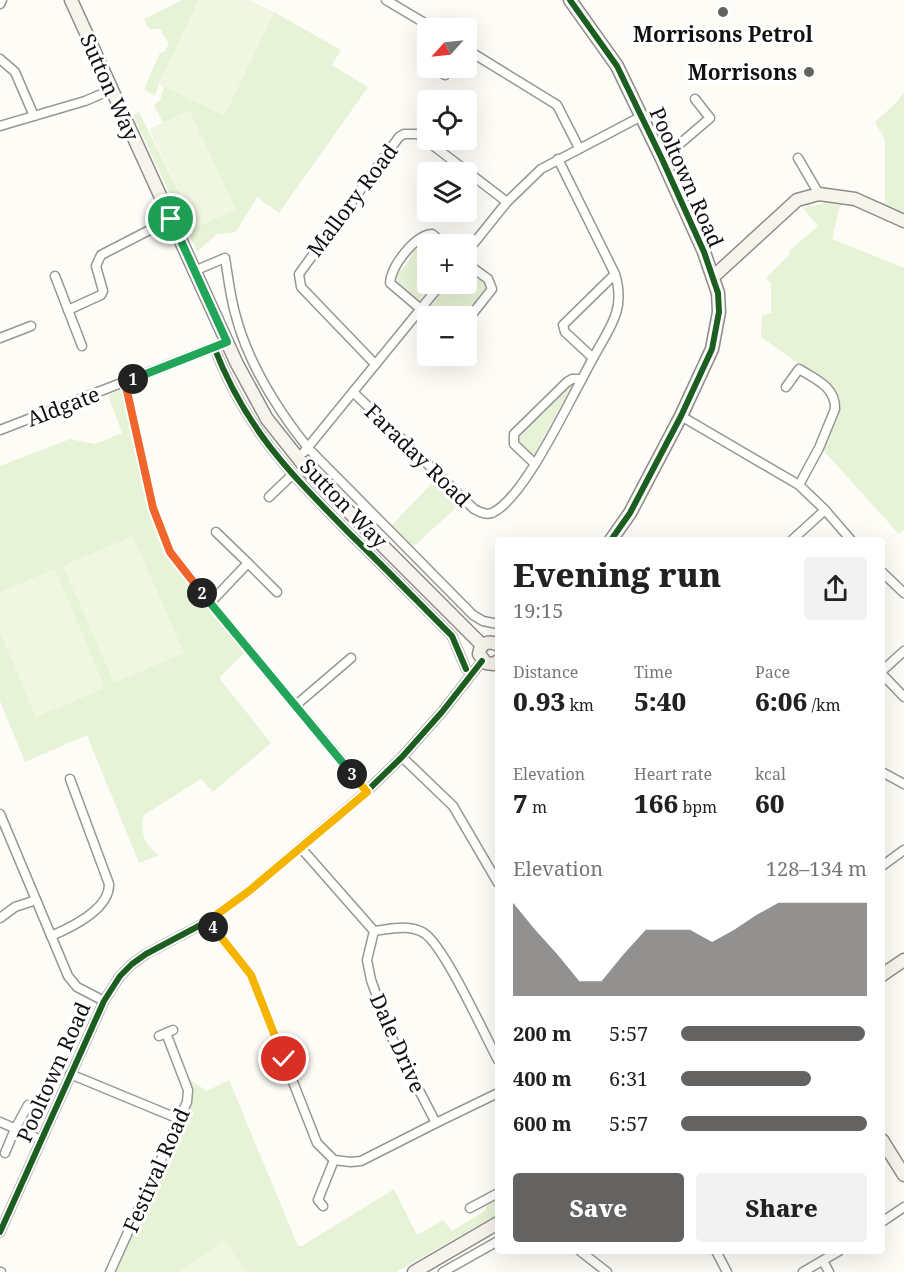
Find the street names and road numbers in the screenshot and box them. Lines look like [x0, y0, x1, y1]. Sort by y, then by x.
street label: Sutton Way [74, 29, 146, 145]
street label: Pooltown Road [644, 102, 730, 252]
street label: Mallory Road [300, 138, 404, 262]
street label: Aldgate [23, 379, 103, 433]
street label: Faraday Road [359, 397, 477, 513]
street label: Sutton Way [294, 452, 394, 554]
street label: Dale Drive [364, 989, 432, 1097]
street label: Pooltown Road [10, 997, 96, 1147]
street label: Festival Road [116, 1103, 196, 1236]

